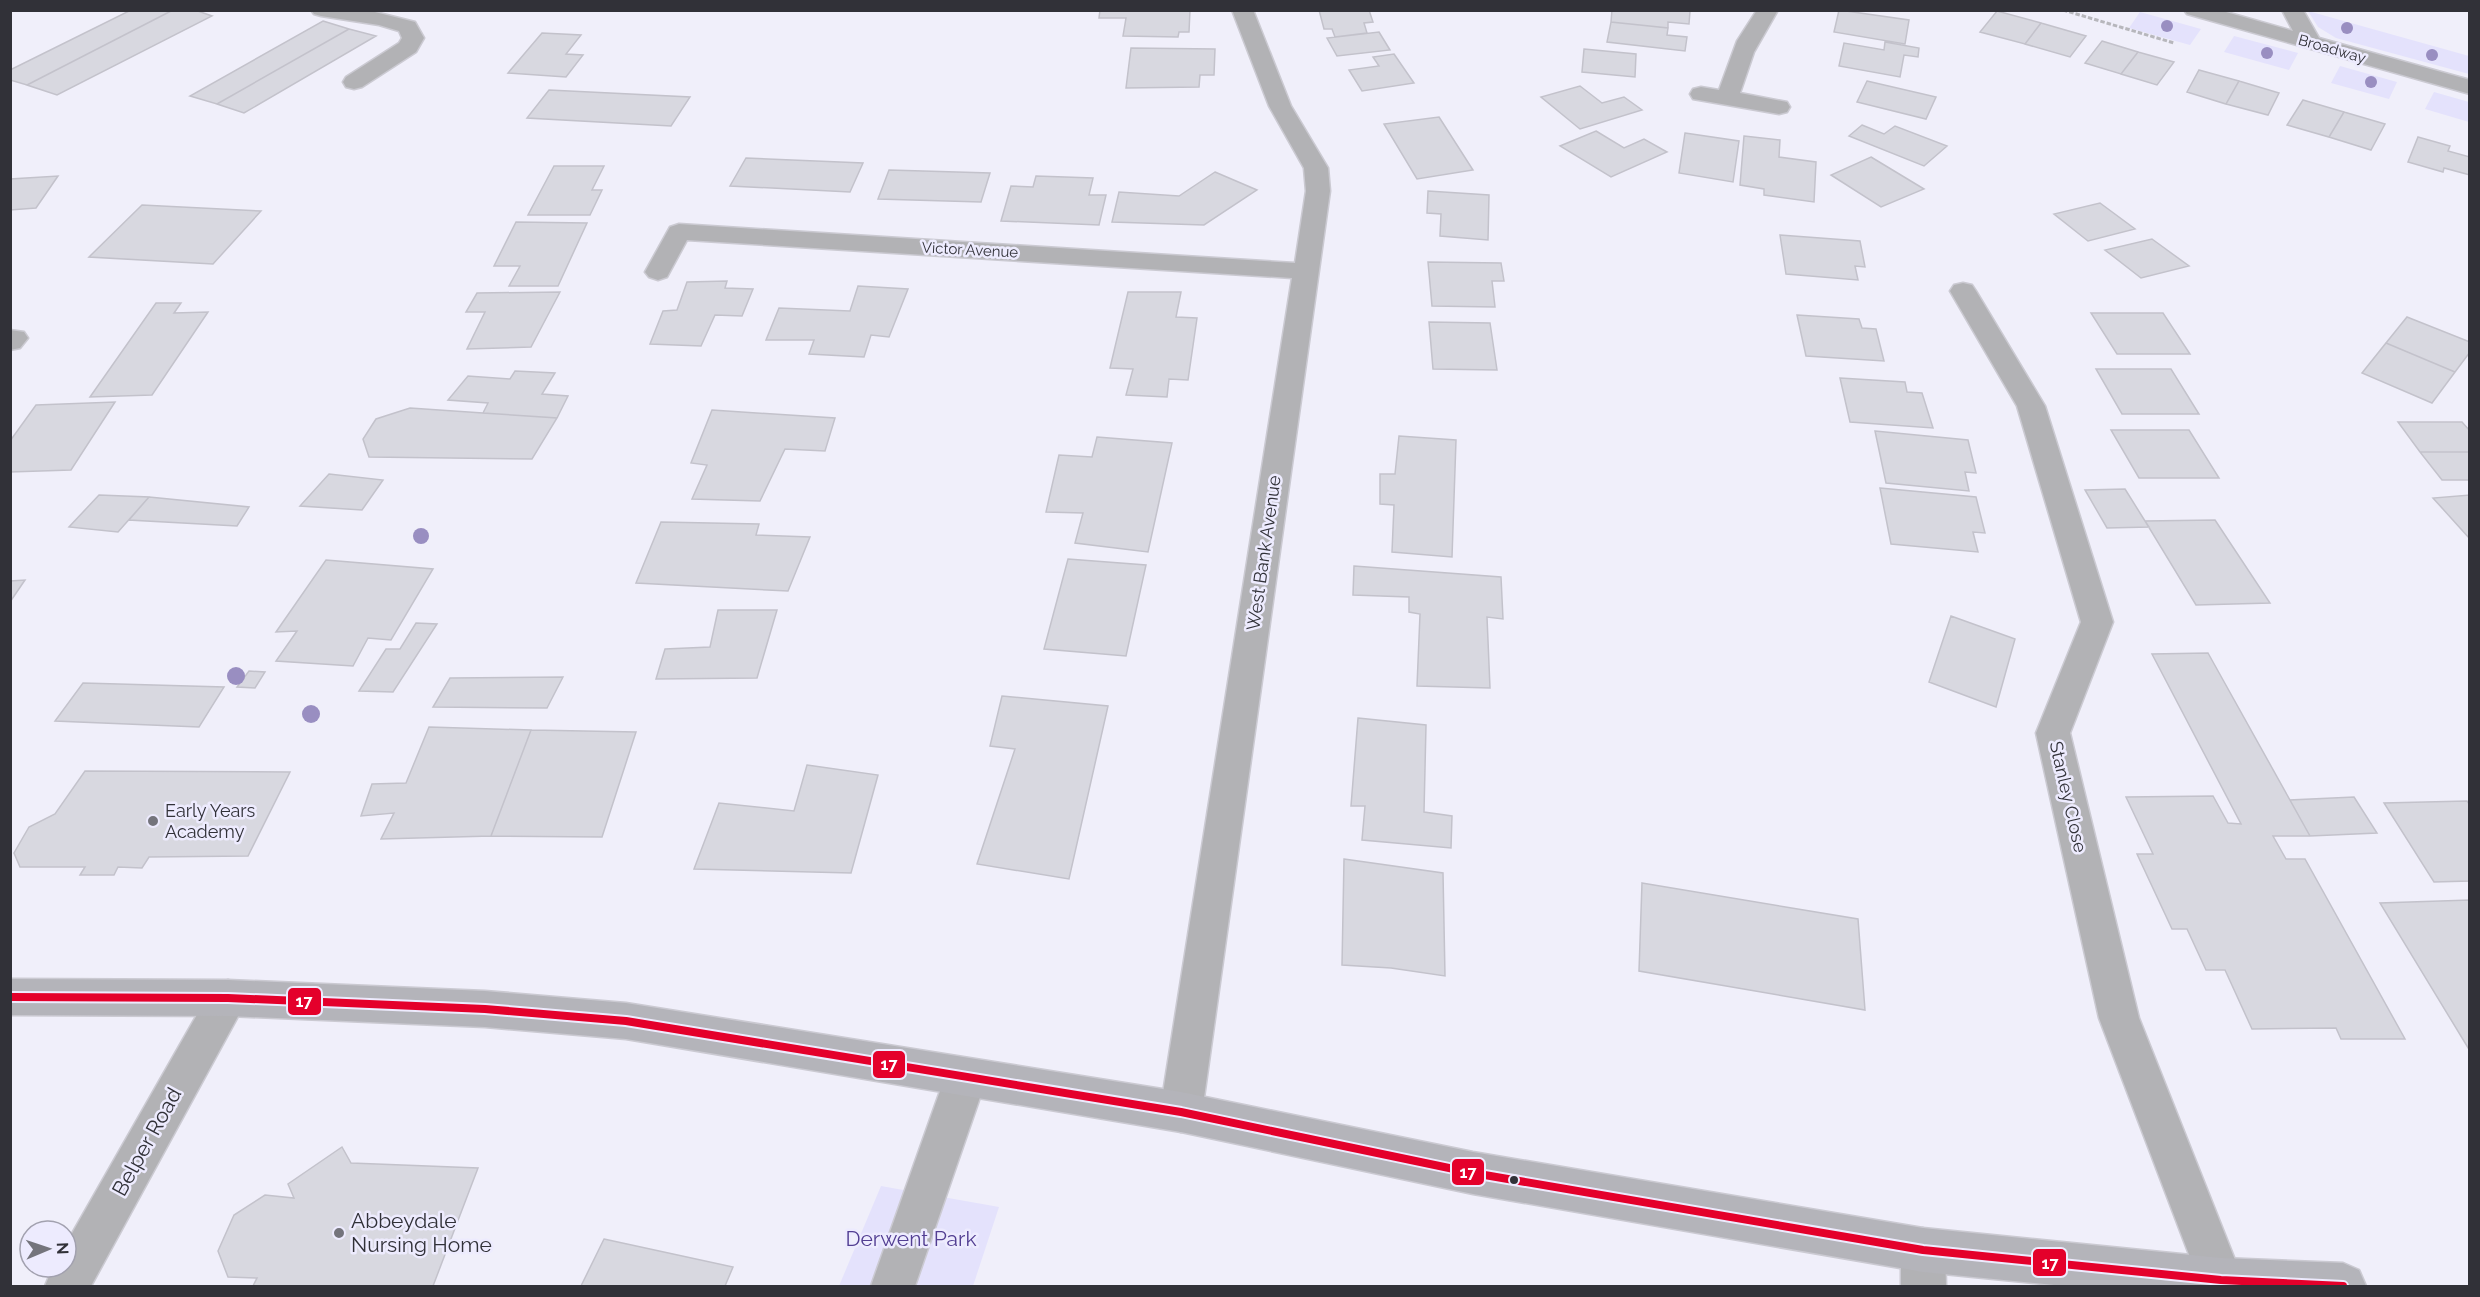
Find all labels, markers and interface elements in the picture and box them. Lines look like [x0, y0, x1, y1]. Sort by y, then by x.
street label: Broadway [2296, 31, 2368, 67]
street label: Victor Avenue [921, 238, 1019, 262]
street label: West Bank Avenue [1242, 474, 1285, 632]
street label: Stanley Close [2046, 739, 2092, 855]
place label: Early Years Academy [165, 800, 256, 842]
marker: Early Years Academy [146, 814, 160, 828]
line badge: 17 [287, 987, 322, 1016]
text: 17 [296, 992, 312, 1011]
line badge: 17 [872, 1050, 906, 1079]
text: 17 [881, 1055, 897, 1074]
street label: Belper Road [107, 1083, 187, 1200]
line badge: 17 [1451, 1158, 1485, 1186]
text: 17 [1460, 1163, 1476, 1182]
unlabelled marker [1508, 1174, 1520, 1186]
place label: Abbeydale Nursing Home [351, 1208, 492, 1257]
north arrow [18, 1219, 78, 1279]
marker: Abbeydale Nursing Home [332, 1226, 346, 1240]
park label: Derwent Park [845, 1226, 977, 1251]
text: N [53, 1242, 72, 1255]
line badge: 17 [2032, 1248, 2067, 1277]
text: 17 [2042, 1254, 2058, 1273]

